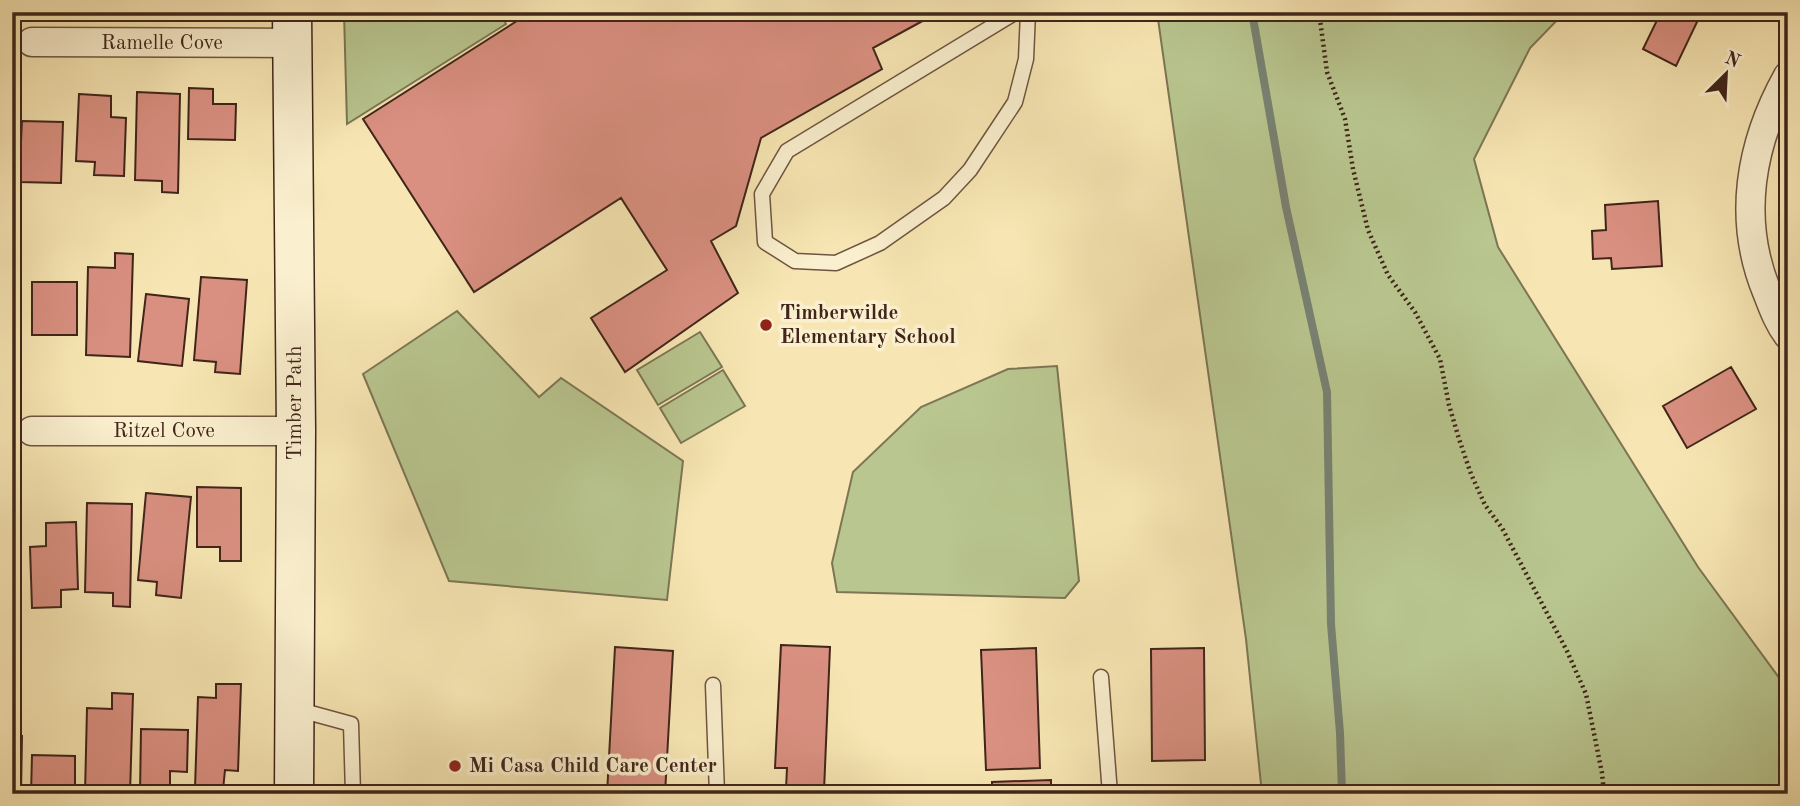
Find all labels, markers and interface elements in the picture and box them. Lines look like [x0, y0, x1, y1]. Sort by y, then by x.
street label: Ramelle Cove [101, 33, 223, 54]
north arrow [1692, 38, 1762, 108]
text: N [1721, 49, 1743, 73]
place label: Timberwilde Elementary School [780, 303, 956, 348]
marker: Timberwilde Elementary School [758, 317, 774, 333]
street label: Timber Path [285, 346, 306, 460]
street label: Ritzel Cove [113, 421, 215, 442]
place label: Mi Casa Child Care Center [469, 756, 717, 777]
marker: Mi Casa Child Care Center [447, 758, 463, 774]

